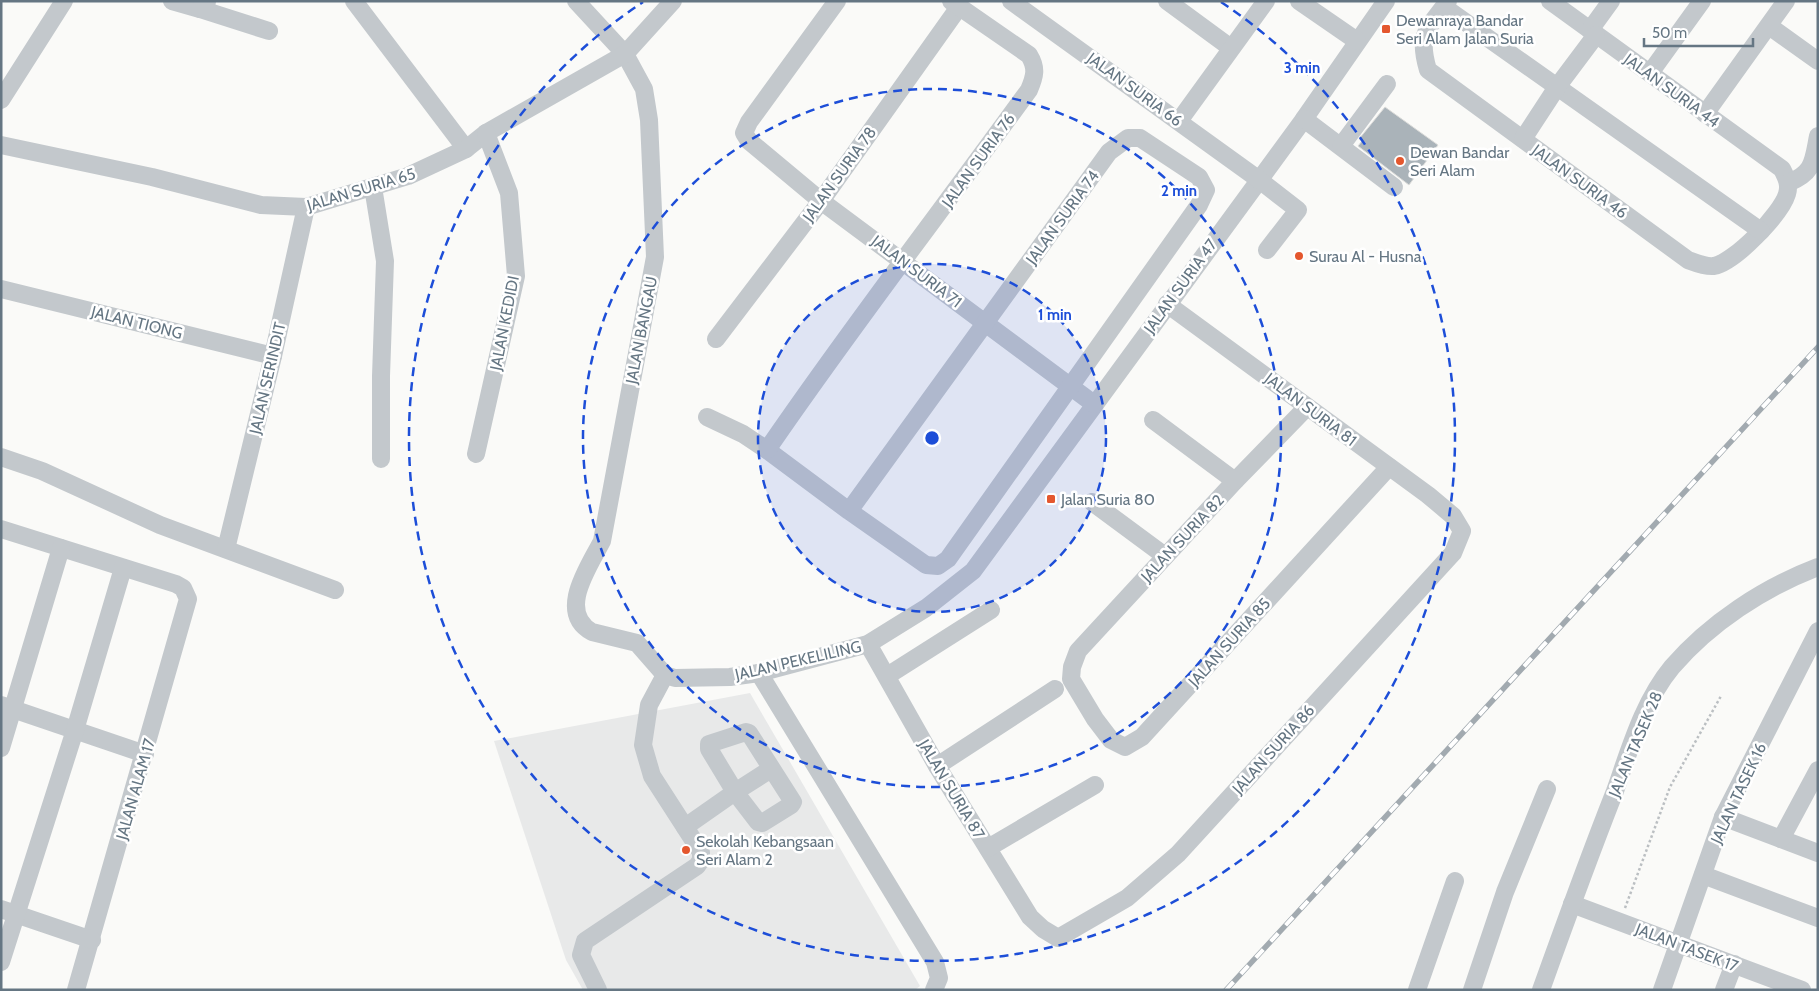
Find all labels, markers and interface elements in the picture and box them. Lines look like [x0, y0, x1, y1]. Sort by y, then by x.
place label: Dewanraya Bandar Seri Alam Jalan Suria [1396, 11, 1534, 48]
scale bar [1644, 15, 1753, 47]
marker: Dewanraya Bandar Seri Alam Jalan Suria [1380, 23, 1392, 35]
text: 50 m [1652, 24, 1687, 42]
street label: JALAN SURIA 66 [1083, 48, 1186, 130]
street label: JALAN SURIA 44 [1619, 49, 1723, 131]
text: 3 min [1284, 59, 1320, 77]
street label: JALAN SURIA 76 [937, 110, 1019, 212]
street label: JALAN SURIA 78 [798, 123, 880, 226]
street label: JALAN SURIA 46 [1528, 140, 1631, 222]
place label: Dewan Bandar Seri Alam [1410, 143, 1510, 180]
marker: Dewan Bandar Seri Alam [1394, 155, 1406, 167]
street label: JALAN SURIA 65 [304, 164, 418, 215]
street label: JALAN SURIA 74 [1021, 167, 1103, 269]
text: 2 min [1161, 182, 1197, 200]
street label: JALAN SURIA 71 [867, 231, 966, 311]
street label: JALAN SURIA 47 [1139, 235, 1221, 338]
place label: Surau Al - Husna [1309, 247, 1422, 266]
marker: Surau Al - Husna [1293, 250, 1305, 262]
street label: JALAN KEDIDI [486, 274, 523, 373]
street label: JALAN BANGAU [622, 275, 661, 387]
street label: JALAN TIONG [88, 302, 185, 343]
text: 1 min [1038, 306, 1072, 324]
street label: JALAN SERINDIT [245, 320, 290, 437]
street label: JALAN SURIA 81 [1260, 368, 1360, 450]
centre of rings [923, 429, 941, 447]
place label: Jalan Suria 80 [1060, 490, 1155, 509]
street label: JALAN SURIA 82 [1136, 491, 1228, 587]
marker: Jalan Suria 80 [1045, 493, 1057, 505]
street label: JALAN SURIA 85 [1184, 594, 1274, 691]
street label: JALAN PEKELILING [732, 637, 863, 684]
street label: JALAN TASEK 28 [1604, 688, 1666, 801]
street label: JALAN SURIA 86 [1228, 701, 1318, 799]
street label: JALAN SURIA 87 [914, 735, 989, 842]
street label: JALAN ALAM 17 [112, 736, 159, 843]
street label: JALAN TASEK 16 [1706, 740, 1770, 848]
place label: Sekolah Kebangsaan Seri Alam 2 [696, 832, 834, 869]
marker: Sekolah Kebangsaan Seri Alam 2 [680, 844, 692, 856]
street label: JALAN TASEK 17 [1632, 919, 1741, 976]

